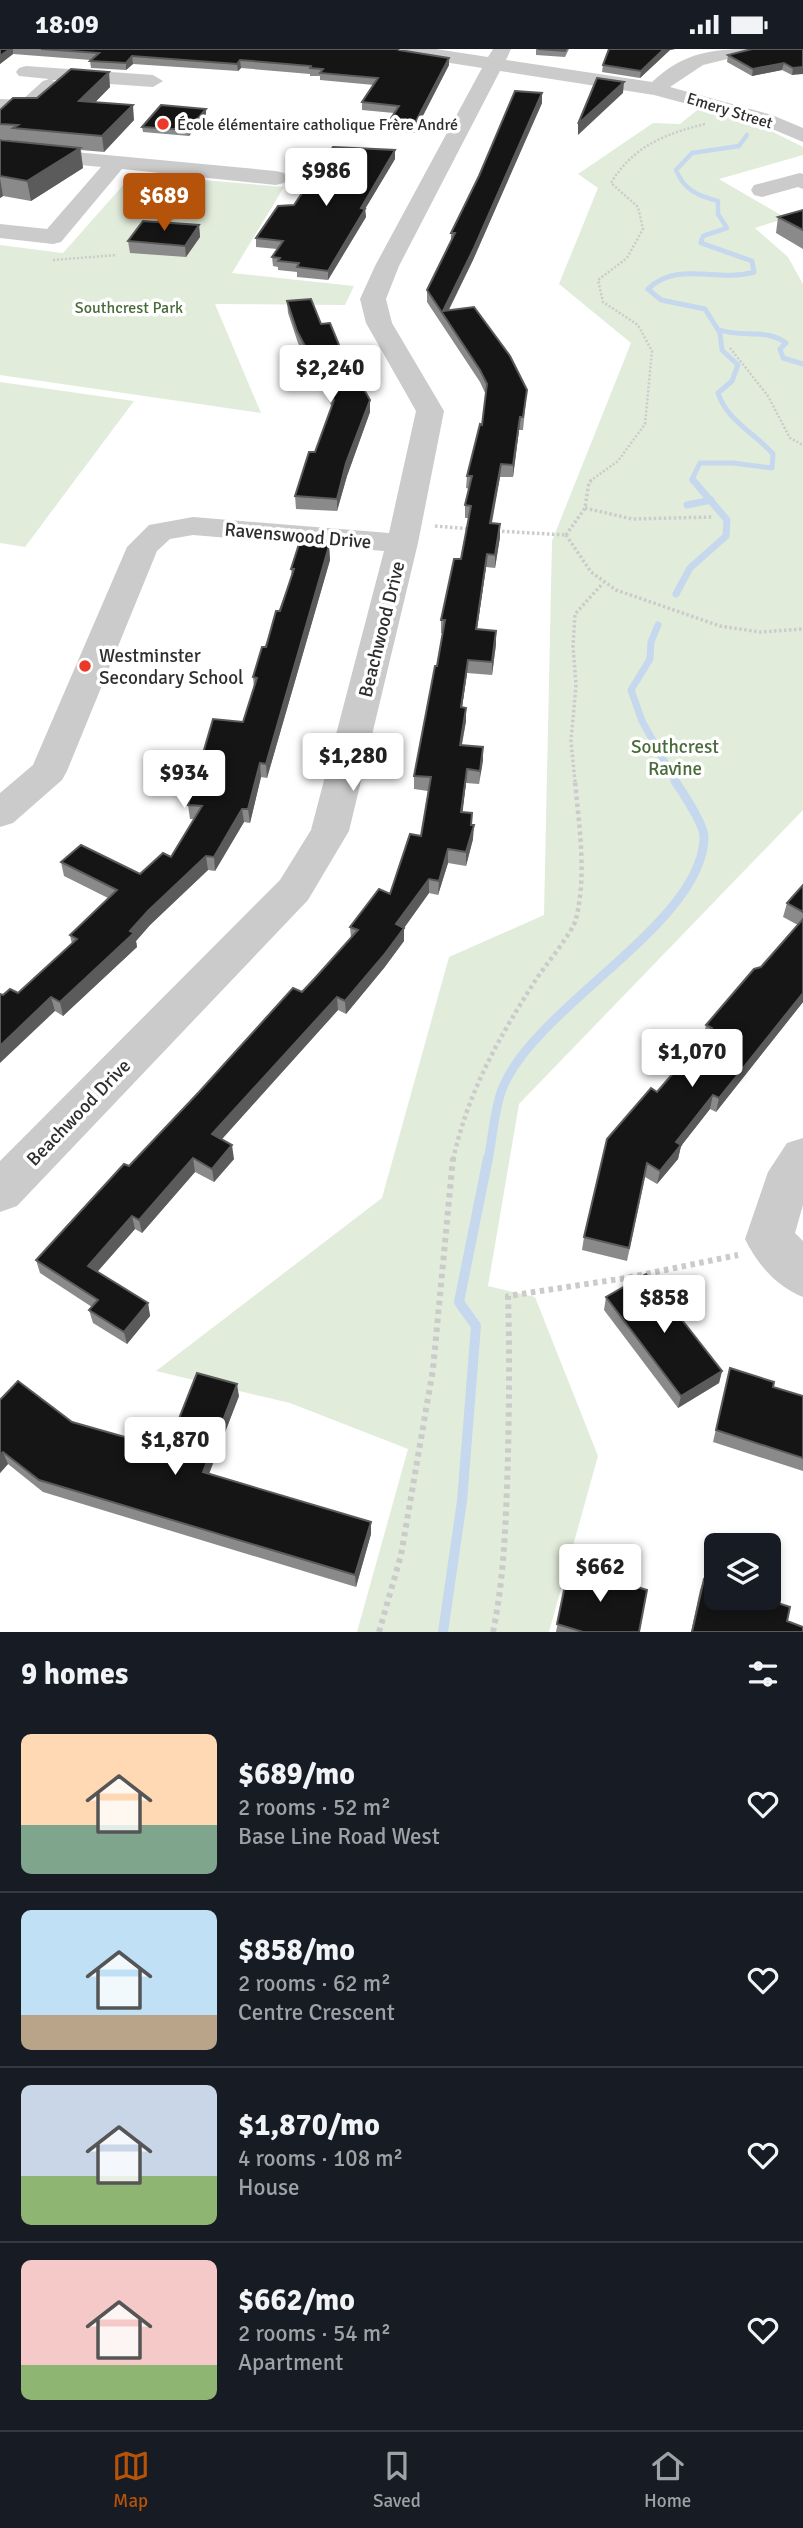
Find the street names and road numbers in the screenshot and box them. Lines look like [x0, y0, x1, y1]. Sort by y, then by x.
street label: Emery Street [684, 88, 775, 134]
street label: Ravenswood Drive [224, 518, 372, 554]
street label: Beachwood Drive [353, 559, 410, 700]
street label: Beachwood Drive [22, 1054, 136, 1171]

